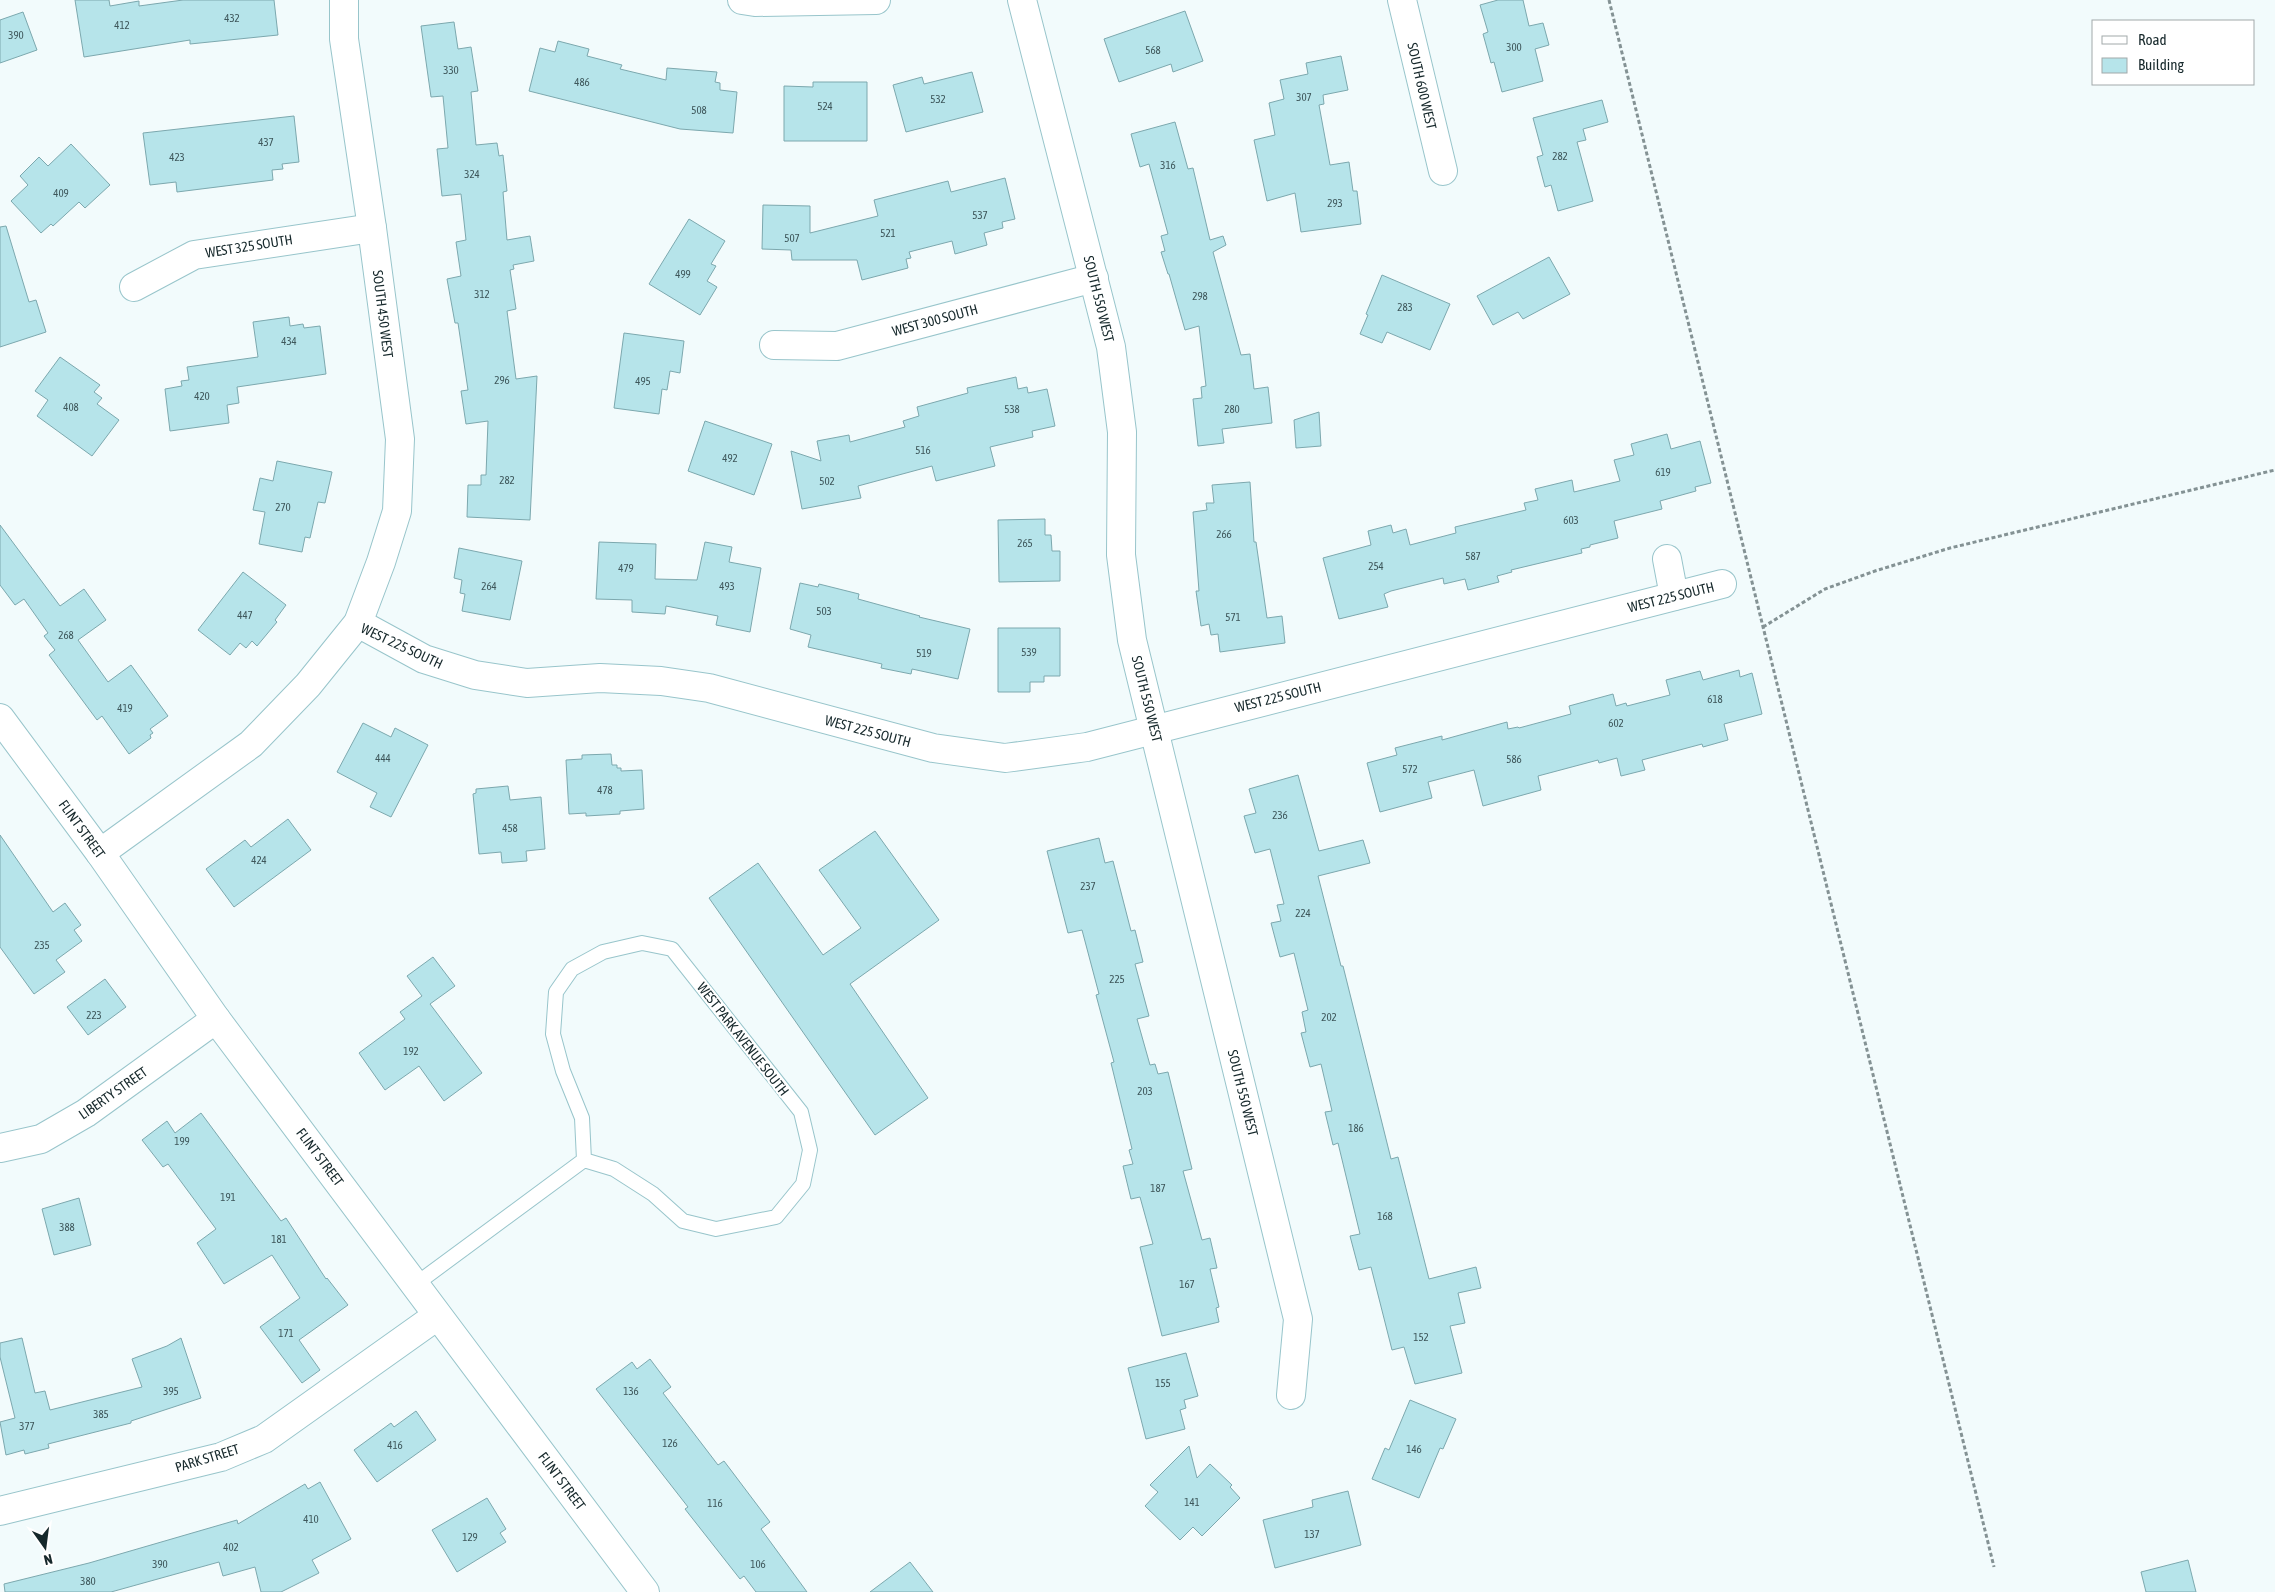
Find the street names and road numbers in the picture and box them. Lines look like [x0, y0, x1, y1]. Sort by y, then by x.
street label: SOUTH 600 WEST [1404, 41, 1440, 131]
street label: WEST 325 SOUTH [204, 231, 294, 261]
street label: SOUTH 550 WEST [1081, 254, 1117, 344]
street label: SOUTH 450 WEST [370, 269, 396, 359]
street label: WEST 300 SOUTH [890, 301, 980, 339]
street label: WEST 225 SOUTH [1626, 579, 1716, 615]
street label: WEST 225 SOUTH [359, 620, 445, 672]
street label: SOUTH 550 WEST [1129, 654, 1165, 744]
street label: WEST 225 SOUTH [1233, 679, 1323, 715]
street label: WEST 225 SOUTH [823, 712, 913, 750]
street label: FLINT STREET [56, 797, 108, 861]
street label: WEST PARK AVENUE SOUTH [694, 979, 792, 1099]
street label: SOUTH 550 WEST [1225, 1048, 1261, 1138]
street label: LIBERTY STREET [76, 1064, 150, 1122]
street label: FLINT STREET [293, 1125, 347, 1189]
street label: PARK STREET [173, 1441, 241, 1475]
street label: FLINT STREET [535, 1449, 589, 1513]

